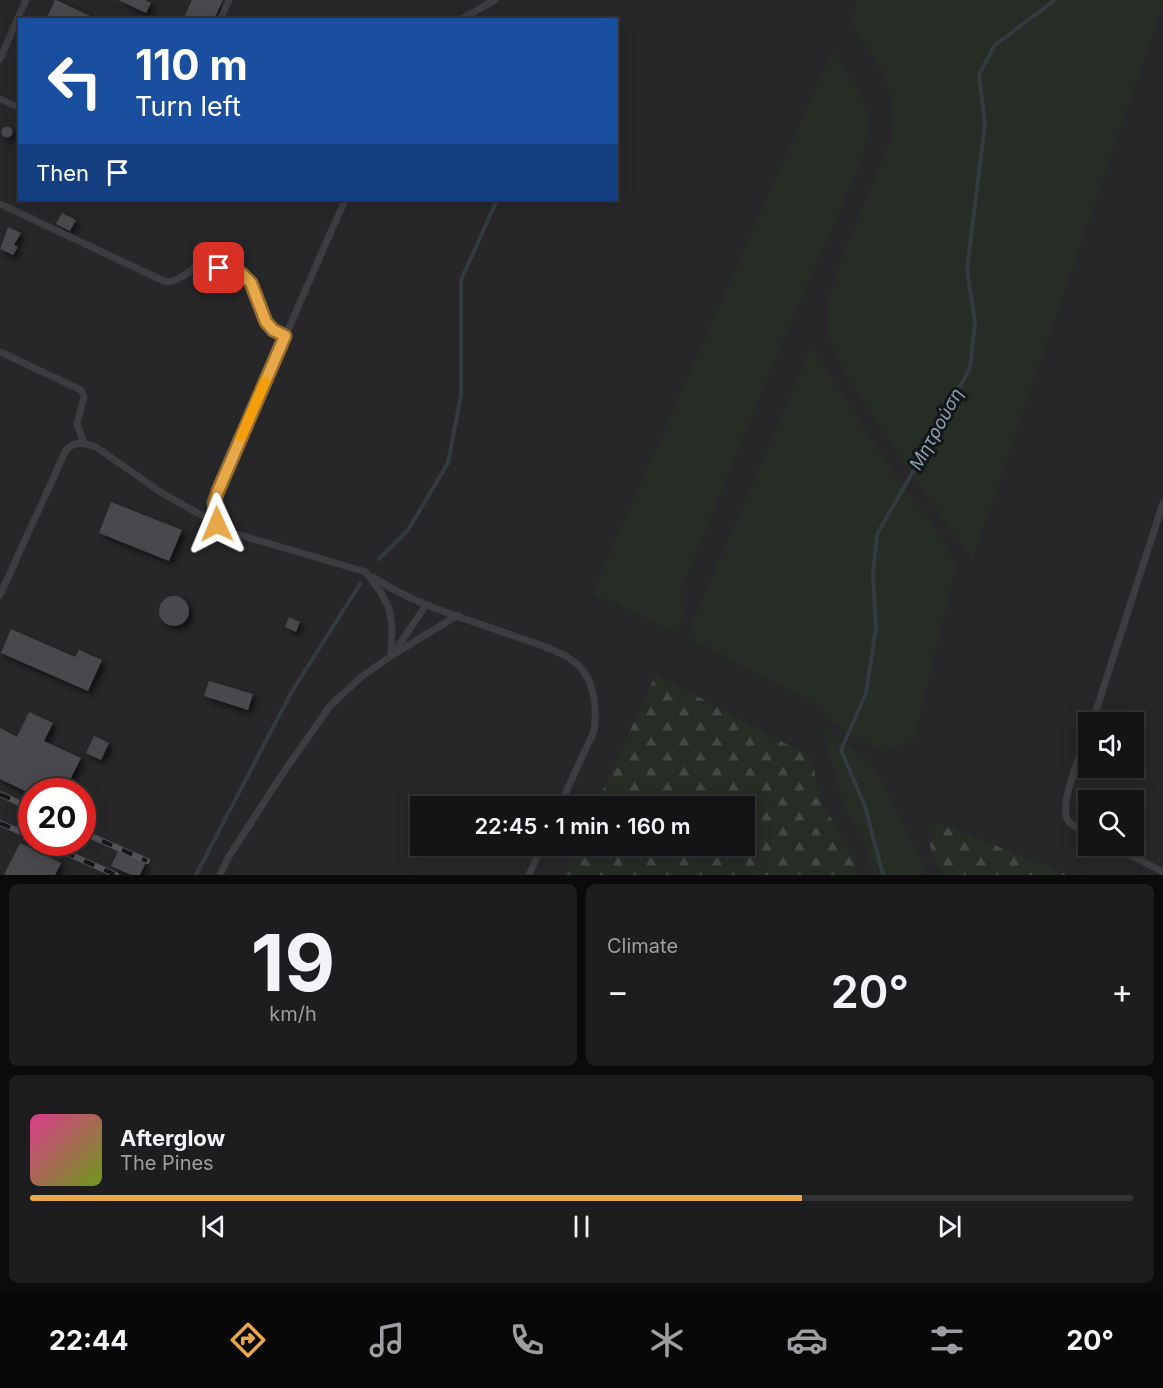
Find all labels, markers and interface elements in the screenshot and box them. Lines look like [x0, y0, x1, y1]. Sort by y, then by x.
text: 110 m [135, 39, 248, 90]
icon: left [36, 42, 114, 120]
text: Turn left [135, 90, 241, 123]
icon: arrive [101, 156, 134, 189]
text: Then [36, 160, 89, 186]
pin [193, 242, 244, 293]
icon: arrive [202, 251, 235, 284]
water label: Μητρούση [905, 384, 967, 474]
position arrow [185, 492, 249, 556]
map controls [1078, 712, 1144, 856]
button: sound [1078, 712, 1144, 778]
speed limit sign: 20 [18, 778, 96, 856]
button: search [1078, 790, 1144, 856]
text: 22:45 · 1 min · 160 m [474, 813, 691, 839]
text: 19 [251, 915, 335, 1010]
text: Climate [607, 934, 678, 958]
text: 20° [831, 964, 909, 1019]
text: − [607, 971, 629, 1011]
text: + [1111, 971, 1133, 1011]
text: km/h [269, 1002, 317, 1026]
text: Afterglow [120, 1125, 225, 1151]
text: The Pines [120, 1151, 214, 1175]
icon: previous [197, 1210, 230, 1243]
icon: pause [565, 1210, 598, 1243]
icon: next [933, 1210, 966, 1243]
icon: directions [227, 1319, 269, 1361]
icon: music [366, 1319, 408, 1361]
icon: phone [506, 1319, 548, 1361]
icon: climate [646, 1319, 688, 1361]
icon: car [786, 1319, 828, 1361]
icon: filters [926, 1319, 968, 1361]
text: 22:44 [49, 1324, 129, 1357]
text: 20° [1066, 1324, 1114, 1357]

